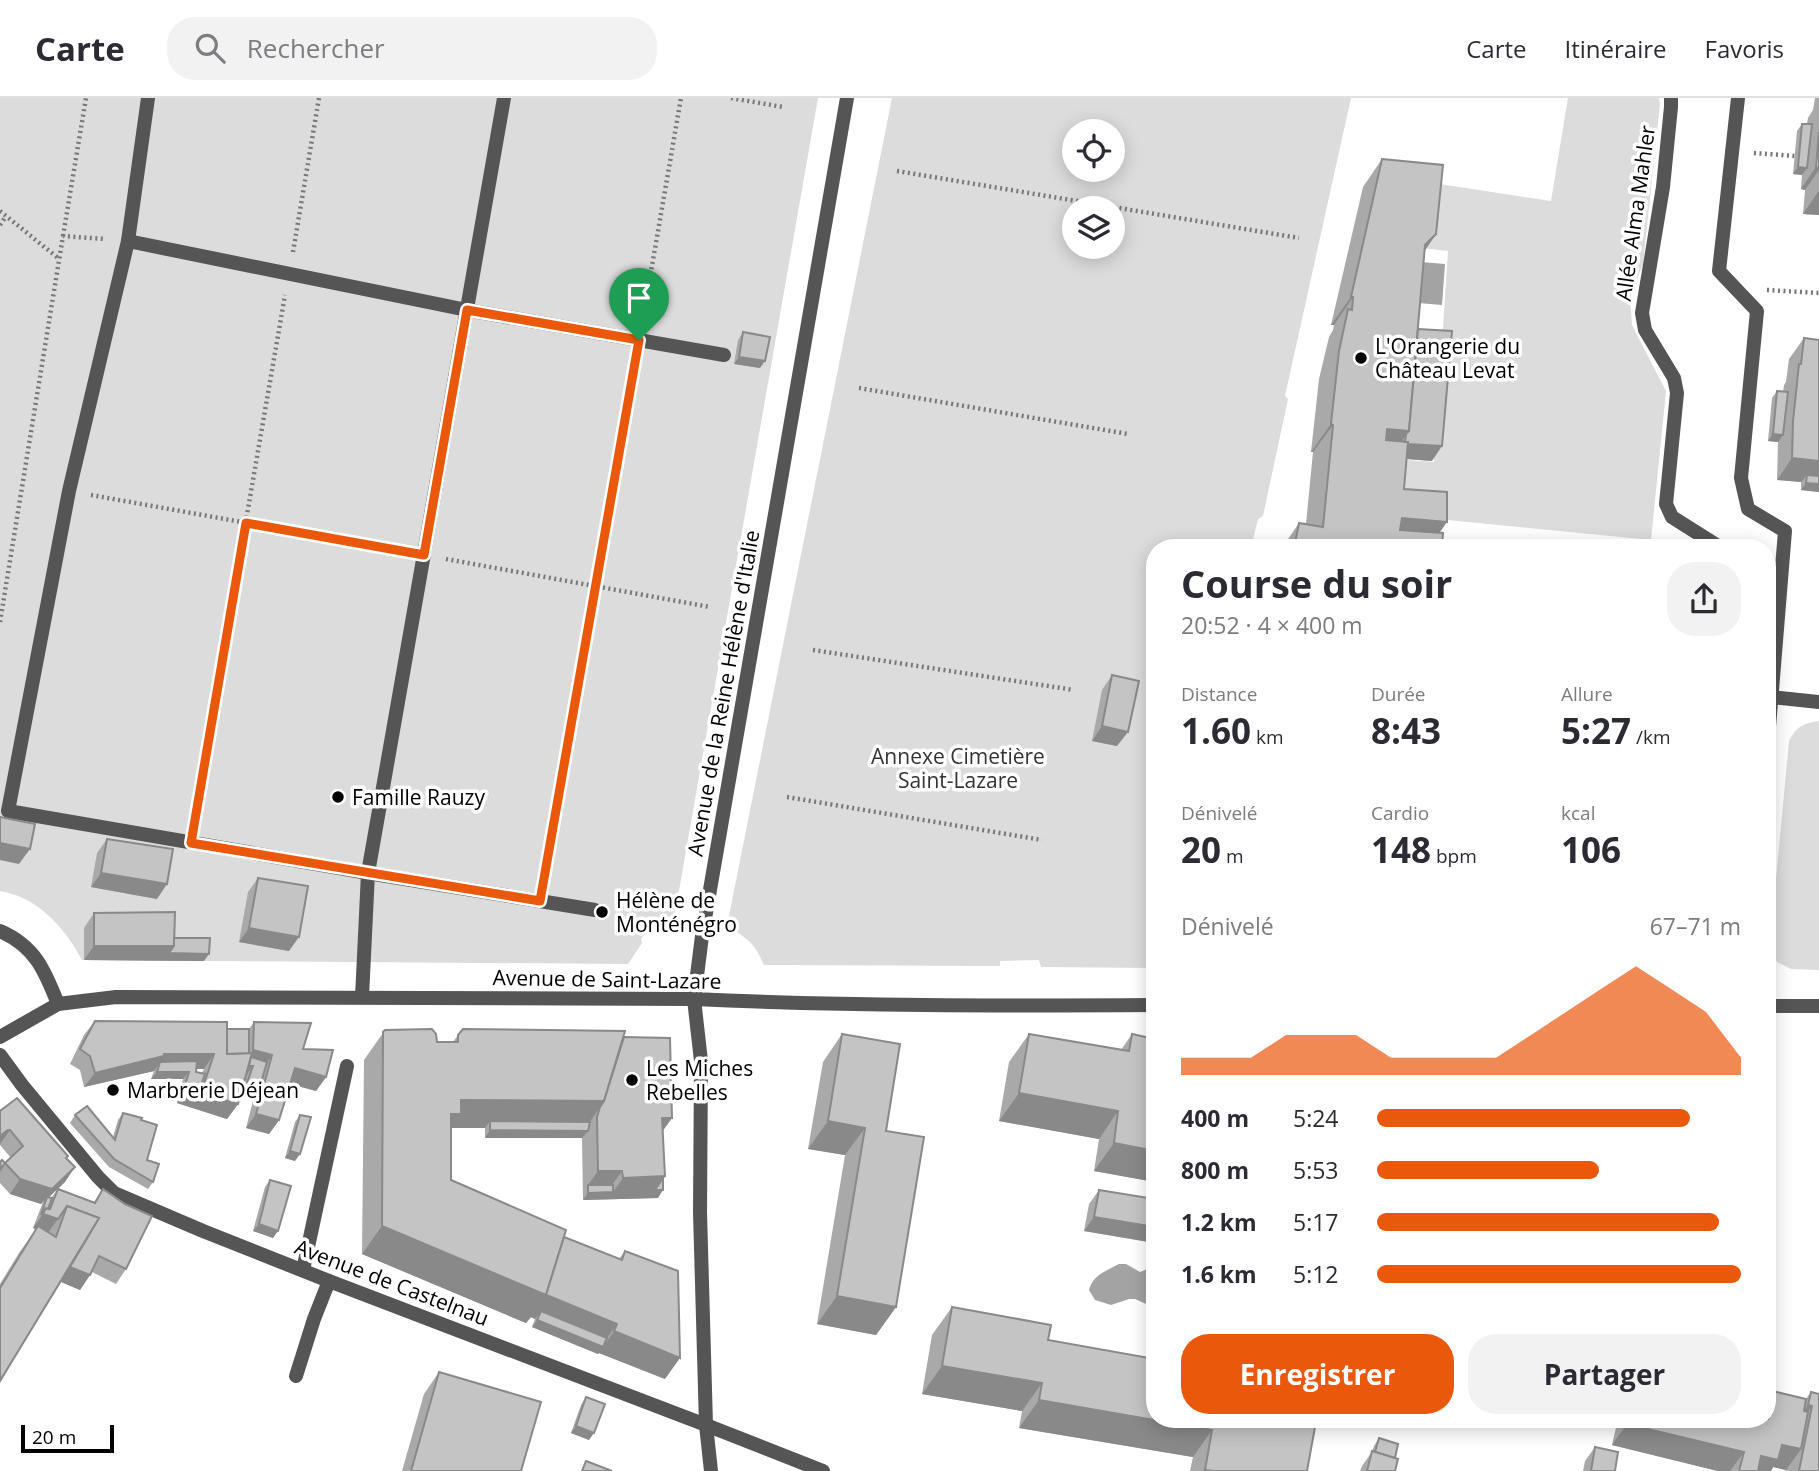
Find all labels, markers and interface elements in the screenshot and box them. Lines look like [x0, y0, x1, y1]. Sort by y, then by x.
search box [167, 17, 657, 80]
text: Carte [35, 26, 125, 71]
icon: search [191, 29, 229, 67]
text: Rechercher [247, 30, 385, 66]
text: Carte [1466, 32, 1527, 65]
text: Itinéraire [1565, 32, 1667, 65]
text: Favoris [1705, 32, 1784, 65]
map controls [1062, 119, 1125, 259]
button: locate [1062, 119, 1125, 182]
street label: Allée Alma Mahler [1609, 123, 1661, 303]
button: layers [1062, 196, 1125, 259]
pin [609, 268, 669, 340]
icon: arrive [620, 279, 658, 317]
place label: L'Orangerie du Château Levat [1375, 332, 1520, 384]
marker: L'Orangerie du Château Levat [1353, 350, 1369, 366]
street label: Avenue de la Reine Hélène d'Italie [681, 528, 765, 858]
text: Course du soir [1181, 557, 1452, 609]
button: share [1667, 562, 1741, 636]
text: 20:52 · 4 × 400 m [1181, 609, 1363, 641]
text: Distance [1181, 681, 1257, 707]
text: Durée [1371, 681, 1426, 707]
text: Allure [1561, 681, 1613, 707]
text: 1.60 [1181, 707, 1251, 754]
text: 8:43 [1371, 707, 1441, 754]
text: 5:27 [1561, 707, 1631, 754]
text: km [1251, 724, 1284, 750]
text: /km [1631, 724, 1671, 750]
park label: Annexe Cimetière Saint-Lazare [871, 742, 1045, 794]
place label: Famille Rauzy [352, 783, 485, 811]
marker: Famille Rauzy [330, 789, 346, 805]
text: Dénivelé [1181, 800, 1258, 826]
text: Cardio [1371, 800, 1429, 826]
text: kcal [1561, 800, 1595, 826]
text: 20 [1181, 826, 1221, 873]
text: 148 [1371, 826, 1431, 873]
text: 106 [1561, 826, 1621, 873]
text: m [1221, 843, 1244, 869]
text: bpm [1431, 843, 1477, 869]
place label: Hélène de Monténégro [616, 886, 737, 938]
marker: Hélène de Monténégro [594, 904, 610, 920]
text: Dénivelé [1181, 910, 1274, 942]
text: 67–71 m [1650, 910, 1741, 942]
street label: Avenue de Saint-Lazare [492, 963, 722, 995]
place label: Les Miches Rebelles [646, 1054, 753, 1106]
marker: Les Miches Rebelles [624, 1072, 640, 1088]
place label: Marbrerie Déjean [127, 1076, 299, 1104]
marker: Marbrerie Déjean [105, 1082, 121, 1098]
text: 400 m [1181, 1102, 1249, 1134]
text: 5:24 [1293, 1102, 1339, 1134]
text: 800 m [1181, 1154, 1249, 1186]
text: 5:53 [1293, 1154, 1339, 1186]
text: 1.2 km [1181, 1206, 1257, 1238]
text: 5:17 [1293, 1206, 1339, 1238]
street label: Avenue de Castelnau [291, 1232, 493, 1332]
text: 1.6 km [1181, 1258, 1257, 1290]
text: 5:12 [1293, 1258, 1339, 1290]
button: Enregistrer [1181, 1334, 1454, 1414]
button: Partager [1468, 1334, 1741, 1414]
scale bar [21, 1422, 114, 1454]
text: 20 m [32, 1424, 76, 1450]

